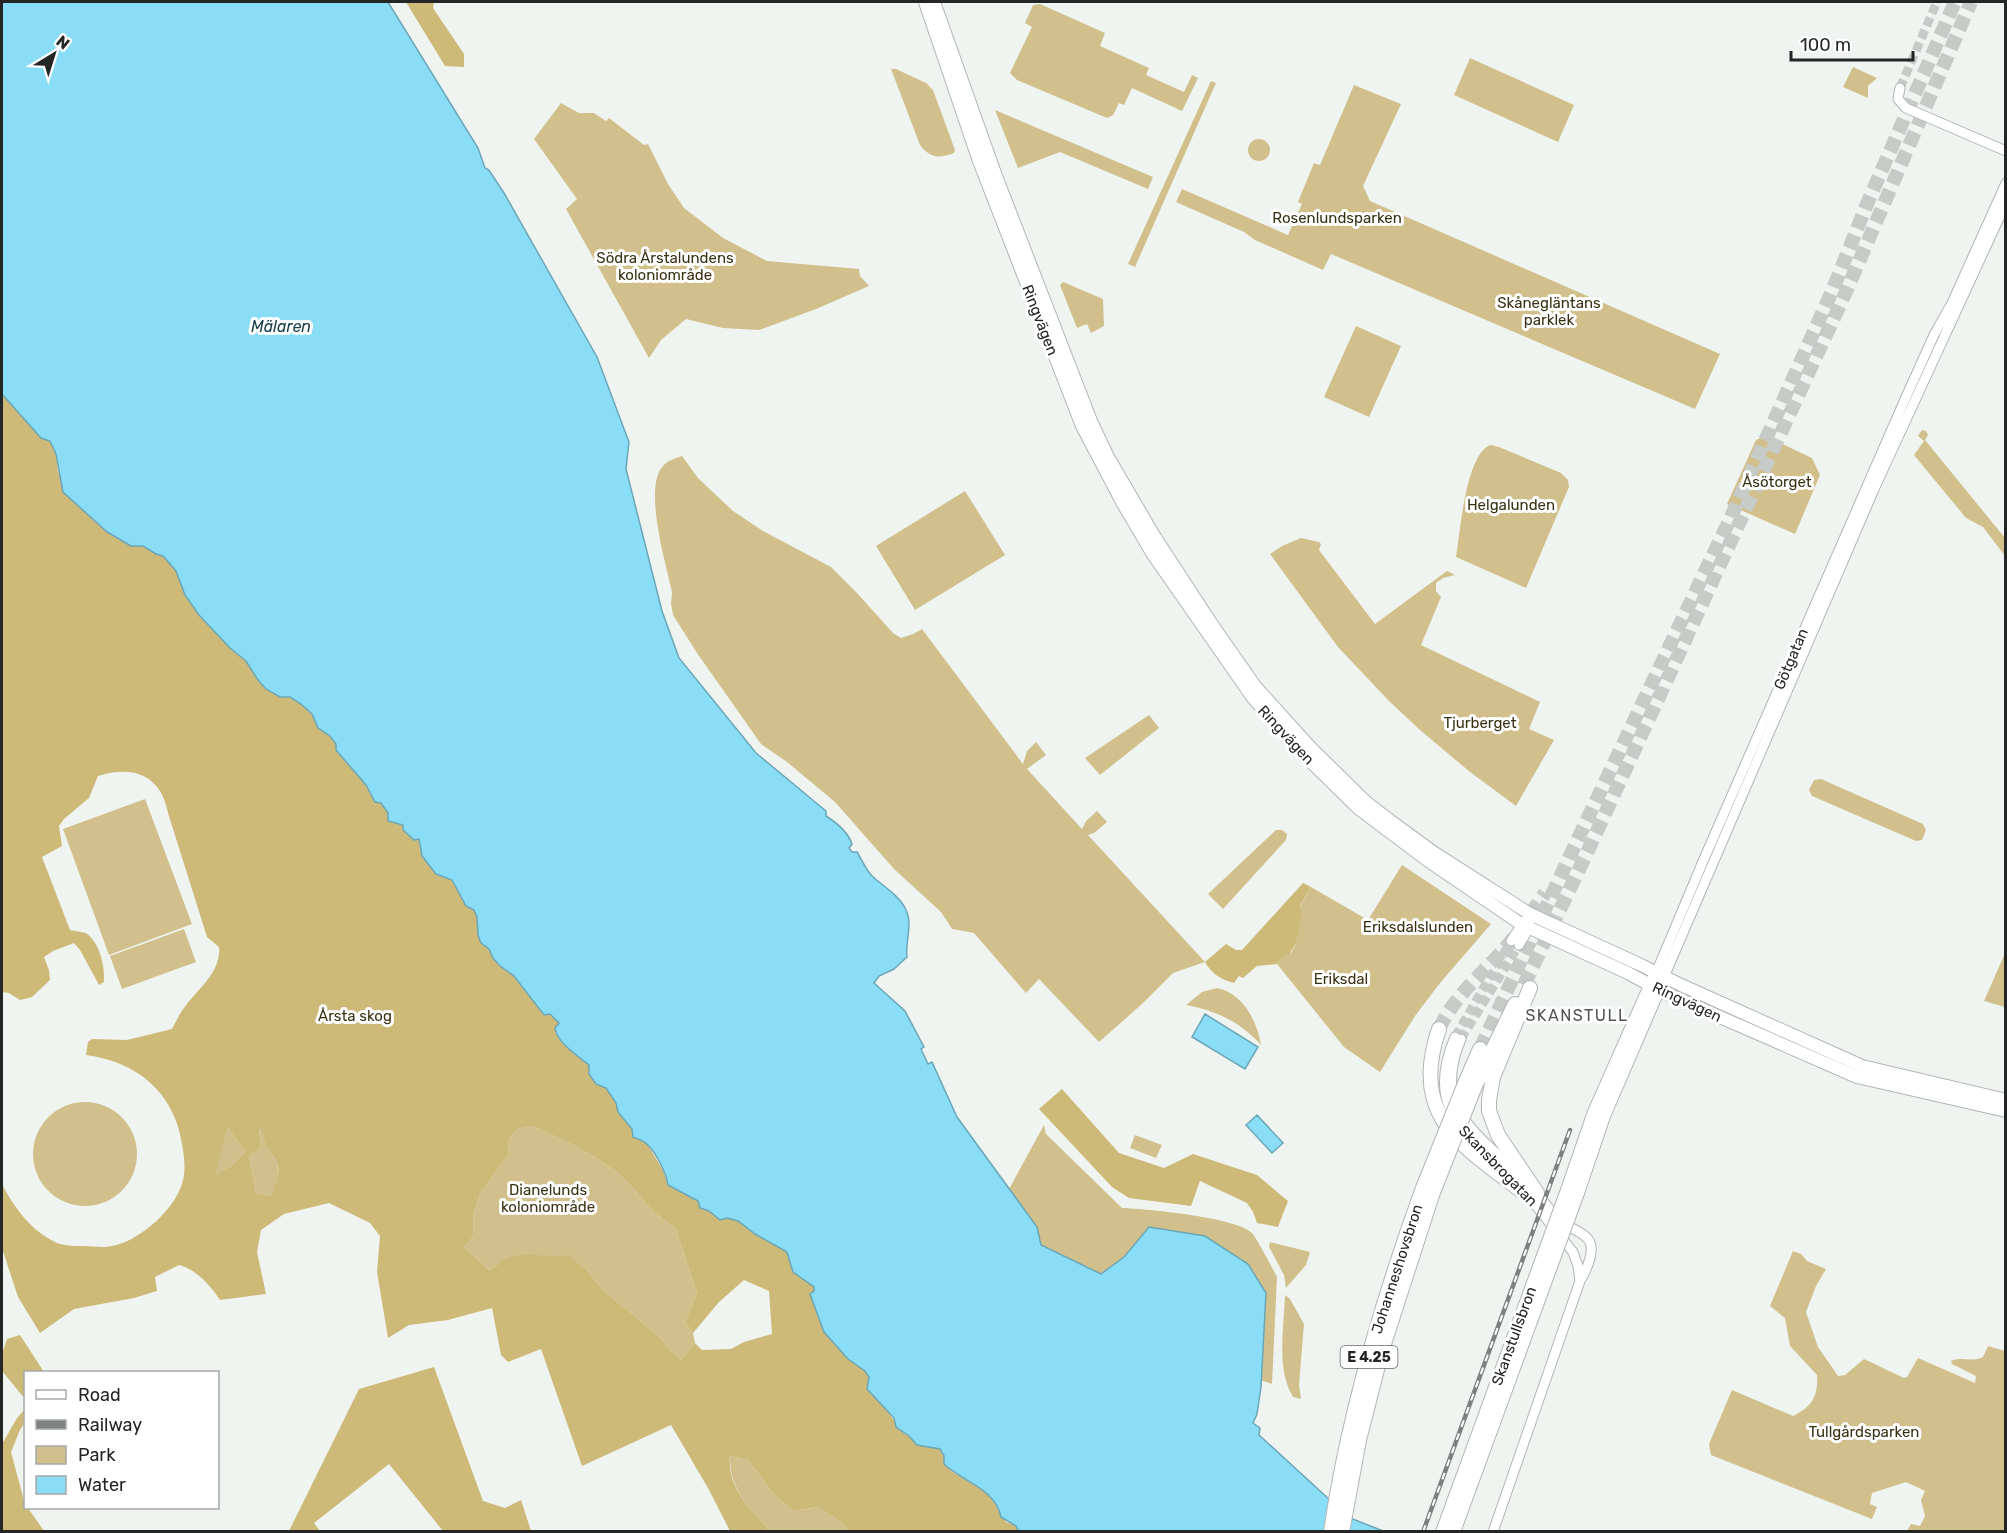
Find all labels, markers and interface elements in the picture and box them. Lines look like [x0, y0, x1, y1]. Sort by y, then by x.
north arrow [24, 24, 84, 84]
scale bar [1791, 24, 1912, 62]
text: N [53, 32, 73, 54]
text: 100 m [1800, 34, 1851, 56]
park label: Rosenlundsparken [1272, 209, 1402, 227]
park label: Södra Årstalundens koloniområde [596, 249, 734, 284]
street label: Ringvägen [1018, 282, 1062, 358]
park label: Skånegläntans parklek [1497, 294, 1601, 329]
water label: Mälaren [251, 317, 311, 336]
park label: Åsötorget [1742, 473, 1812, 491]
park label: Helgalunden [1467, 496, 1555, 514]
street label: Götgatan [1770, 626, 1812, 692]
street label: Ringvägen [1254, 702, 1318, 768]
park label: Tjurberget [1443, 714, 1517, 732]
park label: Eriksdalslunden [1363, 918, 1473, 936]
park label: Eriksdal [1314, 970, 1368, 988]
street label: Ringvägen [1650, 978, 1724, 1026]
district label: SKANSTULL [1525, 1006, 1629, 1025]
park label: Årsta skog [318, 1007, 392, 1025]
street label: Skansbrogatan [1455, 1122, 1541, 1210]
park label: Dianelunds koloniområde [501, 1181, 595, 1216]
street label: Johanneshovsbron [1368, 1202, 1426, 1336]
street label: Skanstullsbron [1488, 1284, 1540, 1388]
road number: E 4.25 [1340, 1346, 1398, 1368]
legend [24, 1371, 219, 1509]
text: Road [78, 1384, 121, 1406]
text: Railway [78, 1414, 142, 1436]
park label: Tullgårdsparken [1809, 1423, 1919, 1441]
text: Park [78, 1444, 116, 1466]
text: Water [78, 1474, 126, 1496]

